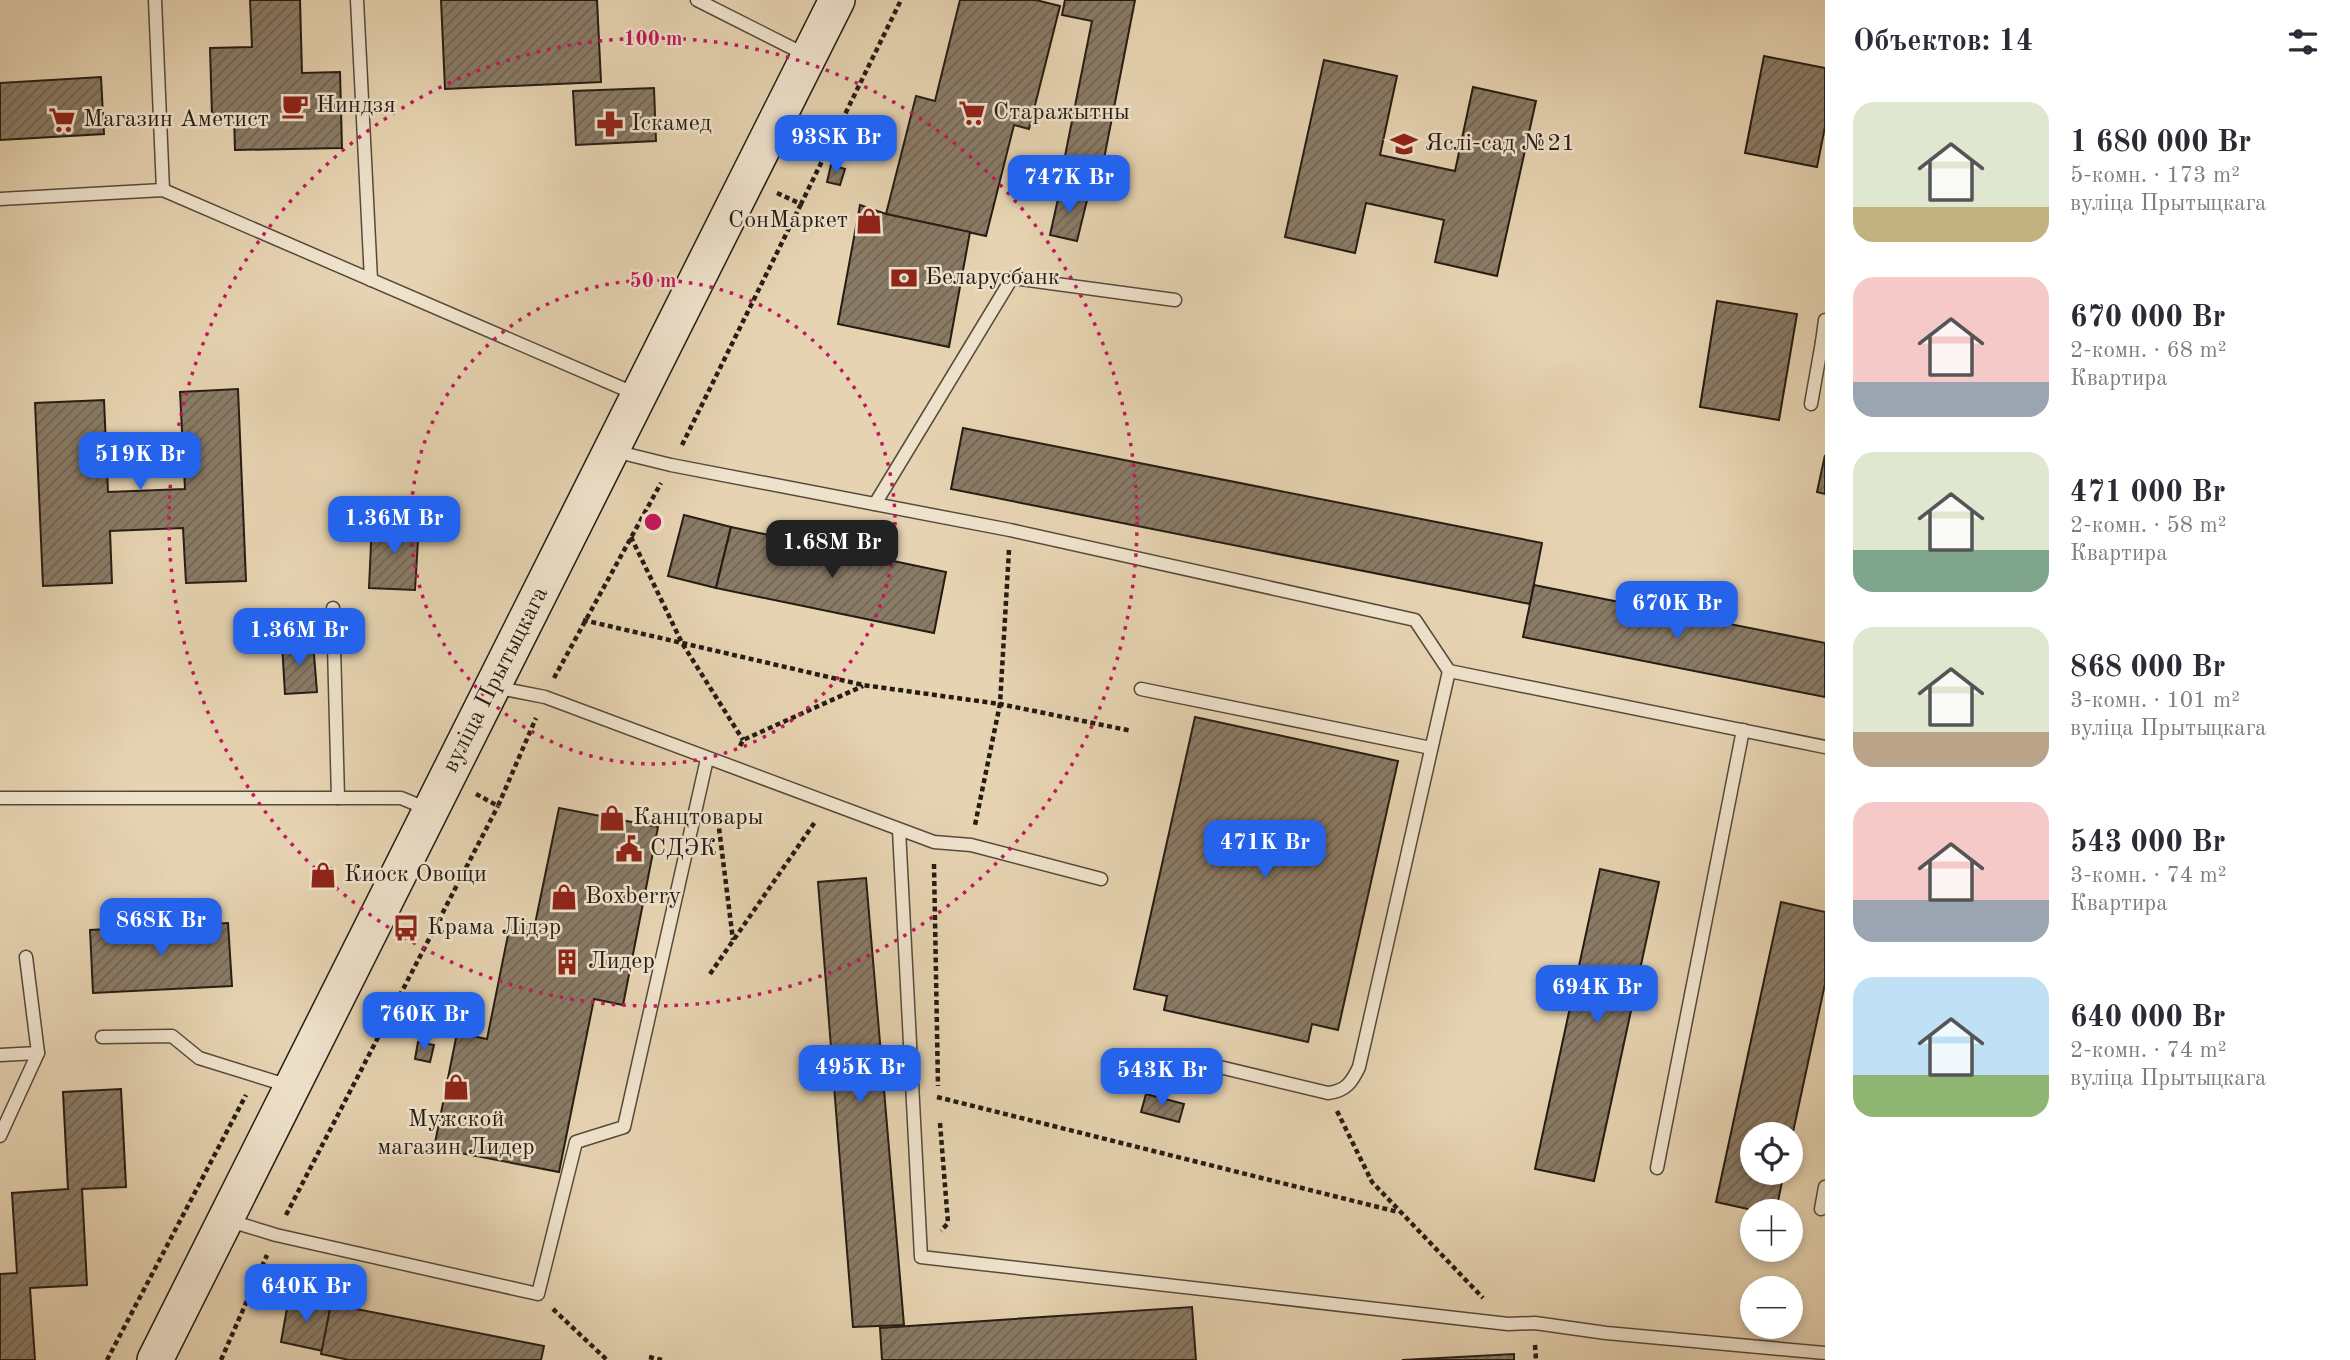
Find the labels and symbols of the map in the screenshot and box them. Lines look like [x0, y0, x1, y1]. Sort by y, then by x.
text: 100 m [623, 29, 683, 50]
cafe icon: Ниндзя [280, 91, 310, 121]
place label: Ниндзя [316, 94, 396, 118]
supermarket icon: Старажытны [957, 98, 987, 128]
place label: Старажытны [993, 101, 1130, 125]
supermarket icon: Магазин Аметист [47, 105, 77, 135]
place label: Магазин Аметист [83, 108, 269, 132]
pharmacy icon: Іскамед [595, 109, 625, 139]
place label: Іскамед [631, 112, 712, 136]
pin: 938K Br [771, 116, 901, 175]
school or university icon: Яслі-сад №21 [1389, 129, 1419, 159]
place label: Яслі-сад №21 [1425, 132, 1575, 156]
pin: 747K Br [1004, 156, 1134, 215]
shop icon: СонМаркет [854, 206, 884, 236]
place label: СонМаркет [728, 209, 848, 233]
bank icon: Беларусбанк [889, 263, 919, 293]
place label: Беларусбанк [925, 266, 1060, 290]
text: 50 m [629, 271, 677, 292]
pin: 519K Br [75, 433, 205, 492]
pin: 1.36M Br [322, 496, 466, 556]
centre of rings [641, 510, 665, 534]
pin: 1.68M Br [760, 520, 904, 580]
pin: 670K Br [1612, 582, 1742, 641]
street label: вуліца Прытыцкага [439, 583, 553, 777]
pin: 1.36M Br [227, 608, 371, 668]
shop icon: Канцтовары [597, 803, 627, 833]
place label: Канцтовары [633, 806, 764, 830]
pin: 471K Br [1200, 820, 1330, 880]
public building icon: СДЭК [614, 834, 644, 864]
place label: СДЭК [650, 837, 717, 861]
shop icon: Киоск Овощи [308, 860, 338, 890]
place label: Киоск Овощи [344, 863, 487, 887]
shop icon: Boxberry [549, 882, 579, 912]
place label: Boxberry [585, 885, 681, 909]
pin: 868K Br [96, 898, 226, 958]
bus stop icon: Крама Лідэр [391, 913, 421, 943]
place label: Крама Лідэр [427, 916, 561, 940]
building icon: Лидер [552, 947, 582, 977]
place label: Лидер [588, 950, 655, 974]
pin: 694K Br [1532, 965, 1662, 1025]
pin: 760K Br [359, 992, 489, 1052]
pin: 495K Br [795, 1046, 925, 1105]
pin: 543K Br [1097, 1048, 1227, 1108]
shop icon: Мужской магазин Лидер [441, 1072, 471, 1102]
place label: Мужской магазин Лидер [377, 1108, 535, 1160]
pin: 640K Br [241, 1264, 371, 1324]

